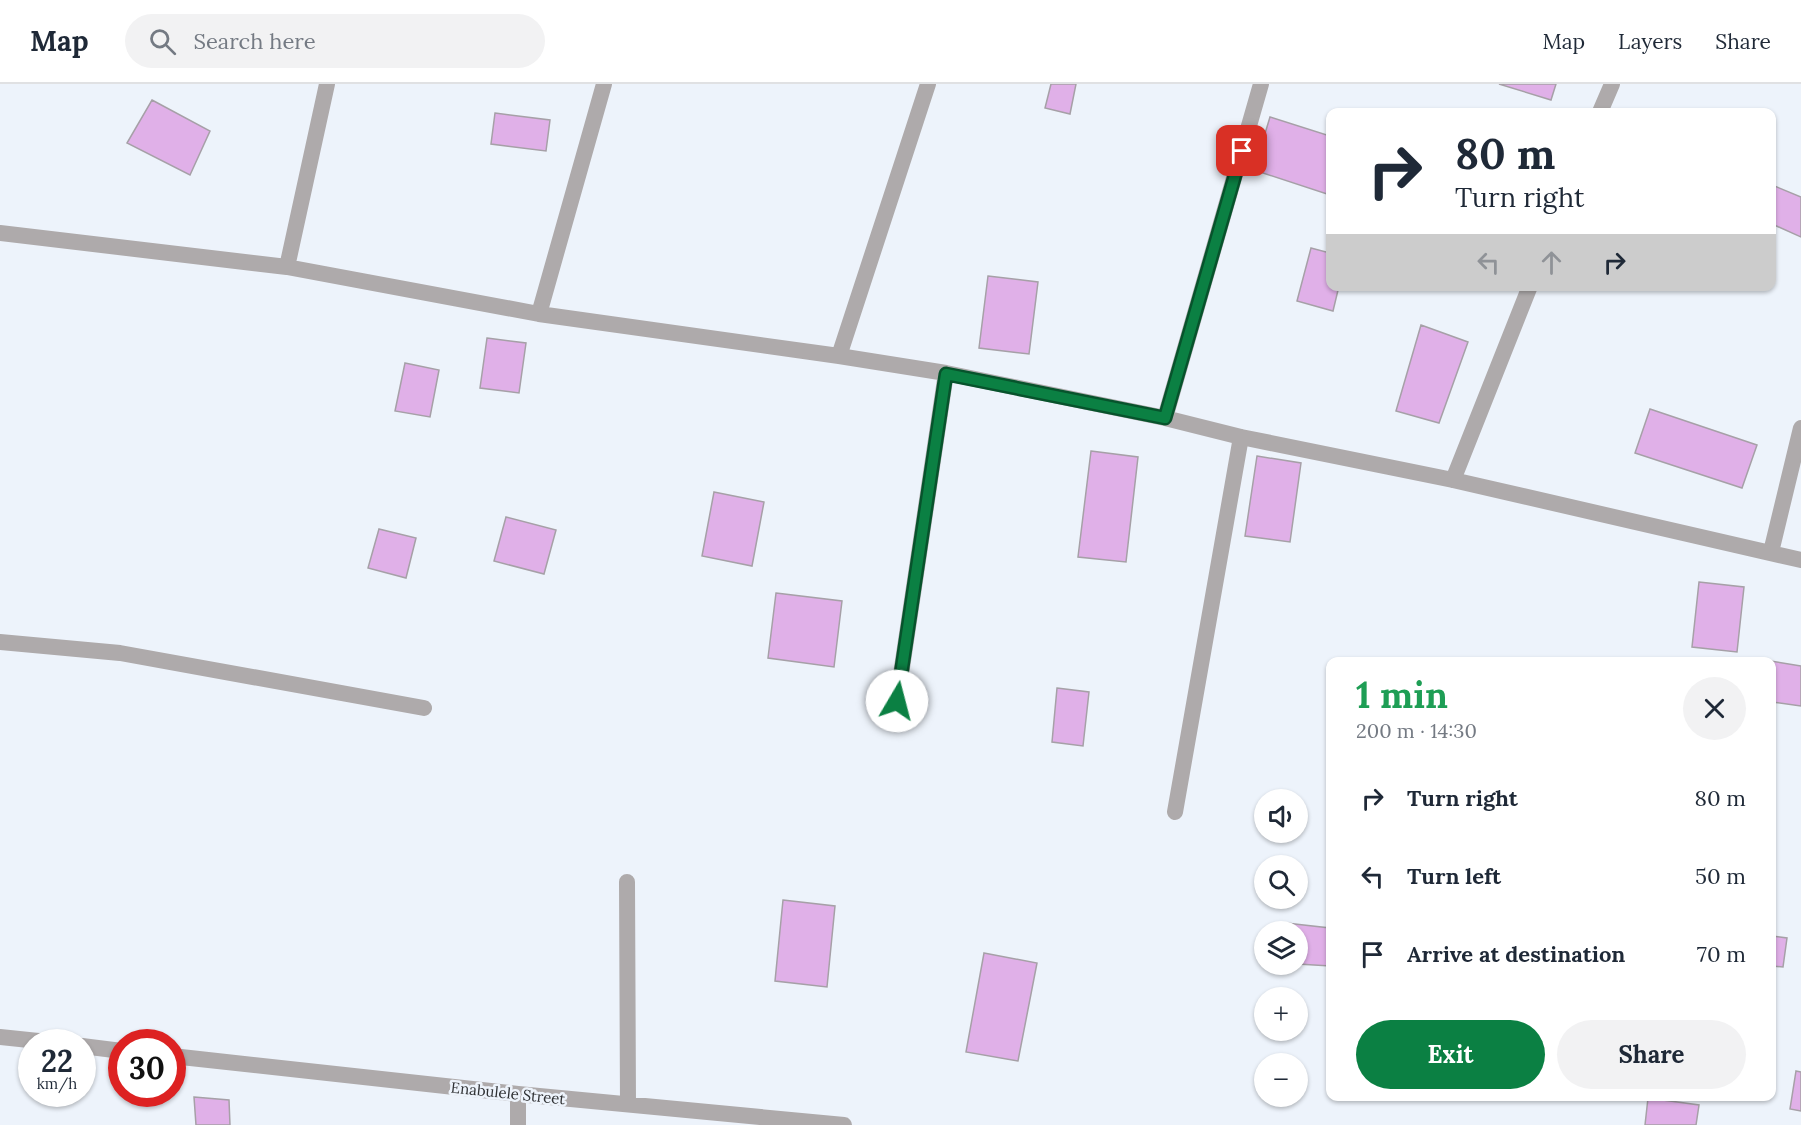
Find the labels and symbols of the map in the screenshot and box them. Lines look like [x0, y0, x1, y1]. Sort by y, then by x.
pin [1216, 125, 1267, 176]
position arrow [865, 669, 929, 733]
speed limit sign: 30 [108, 1029, 186, 1107]
street label: Enabulele Street [450, 1078, 566, 1108]

